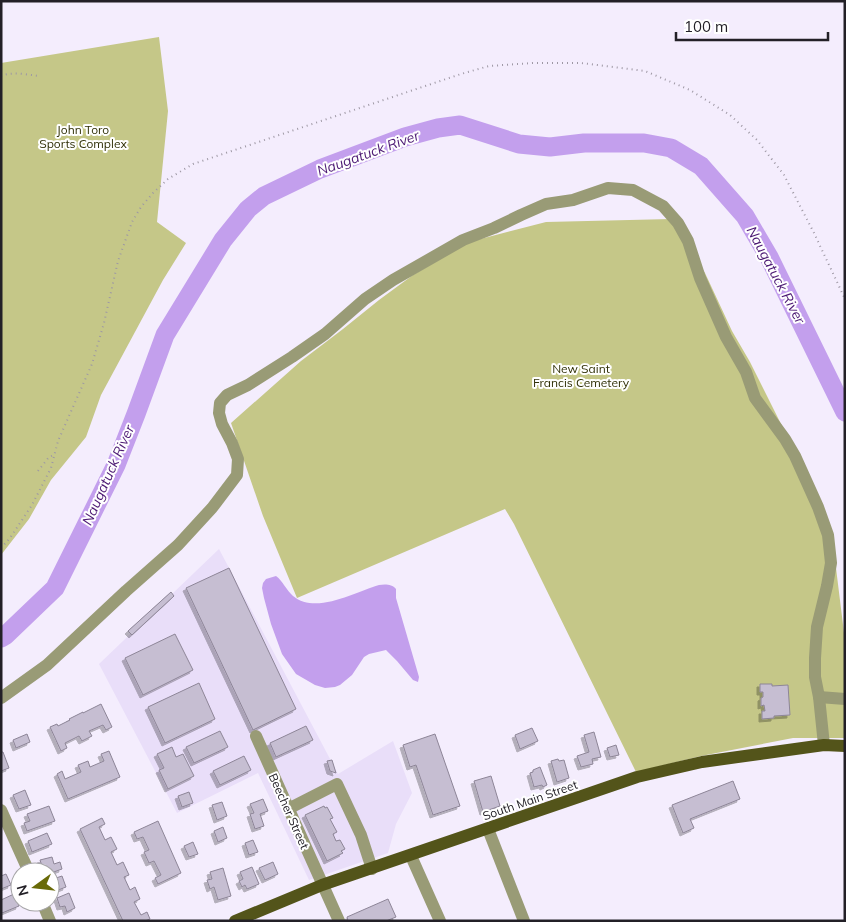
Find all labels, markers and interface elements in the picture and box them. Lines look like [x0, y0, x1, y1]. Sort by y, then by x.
scale bar [676, 10, 828, 42]
text: 100 m [684, 17, 728, 36]
park label: John Toro Sports Complex [39, 122, 127, 151]
water label: Naugatuck River [314, 126, 422, 180]
water label: Naugatuck River [743, 223, 810, 328]
park label: New Saint Francis Cemetery [533, 361, 630, 390]
water label: Naugatuck River [78, 421, 138, 528]
street label: Beecher Street [266, 771, 312, 851]
street label: South Main Street [481, 777, 579, 823]
north arrow [10, 862, 60, 912]
text: N [12, 883, 33, 898]

